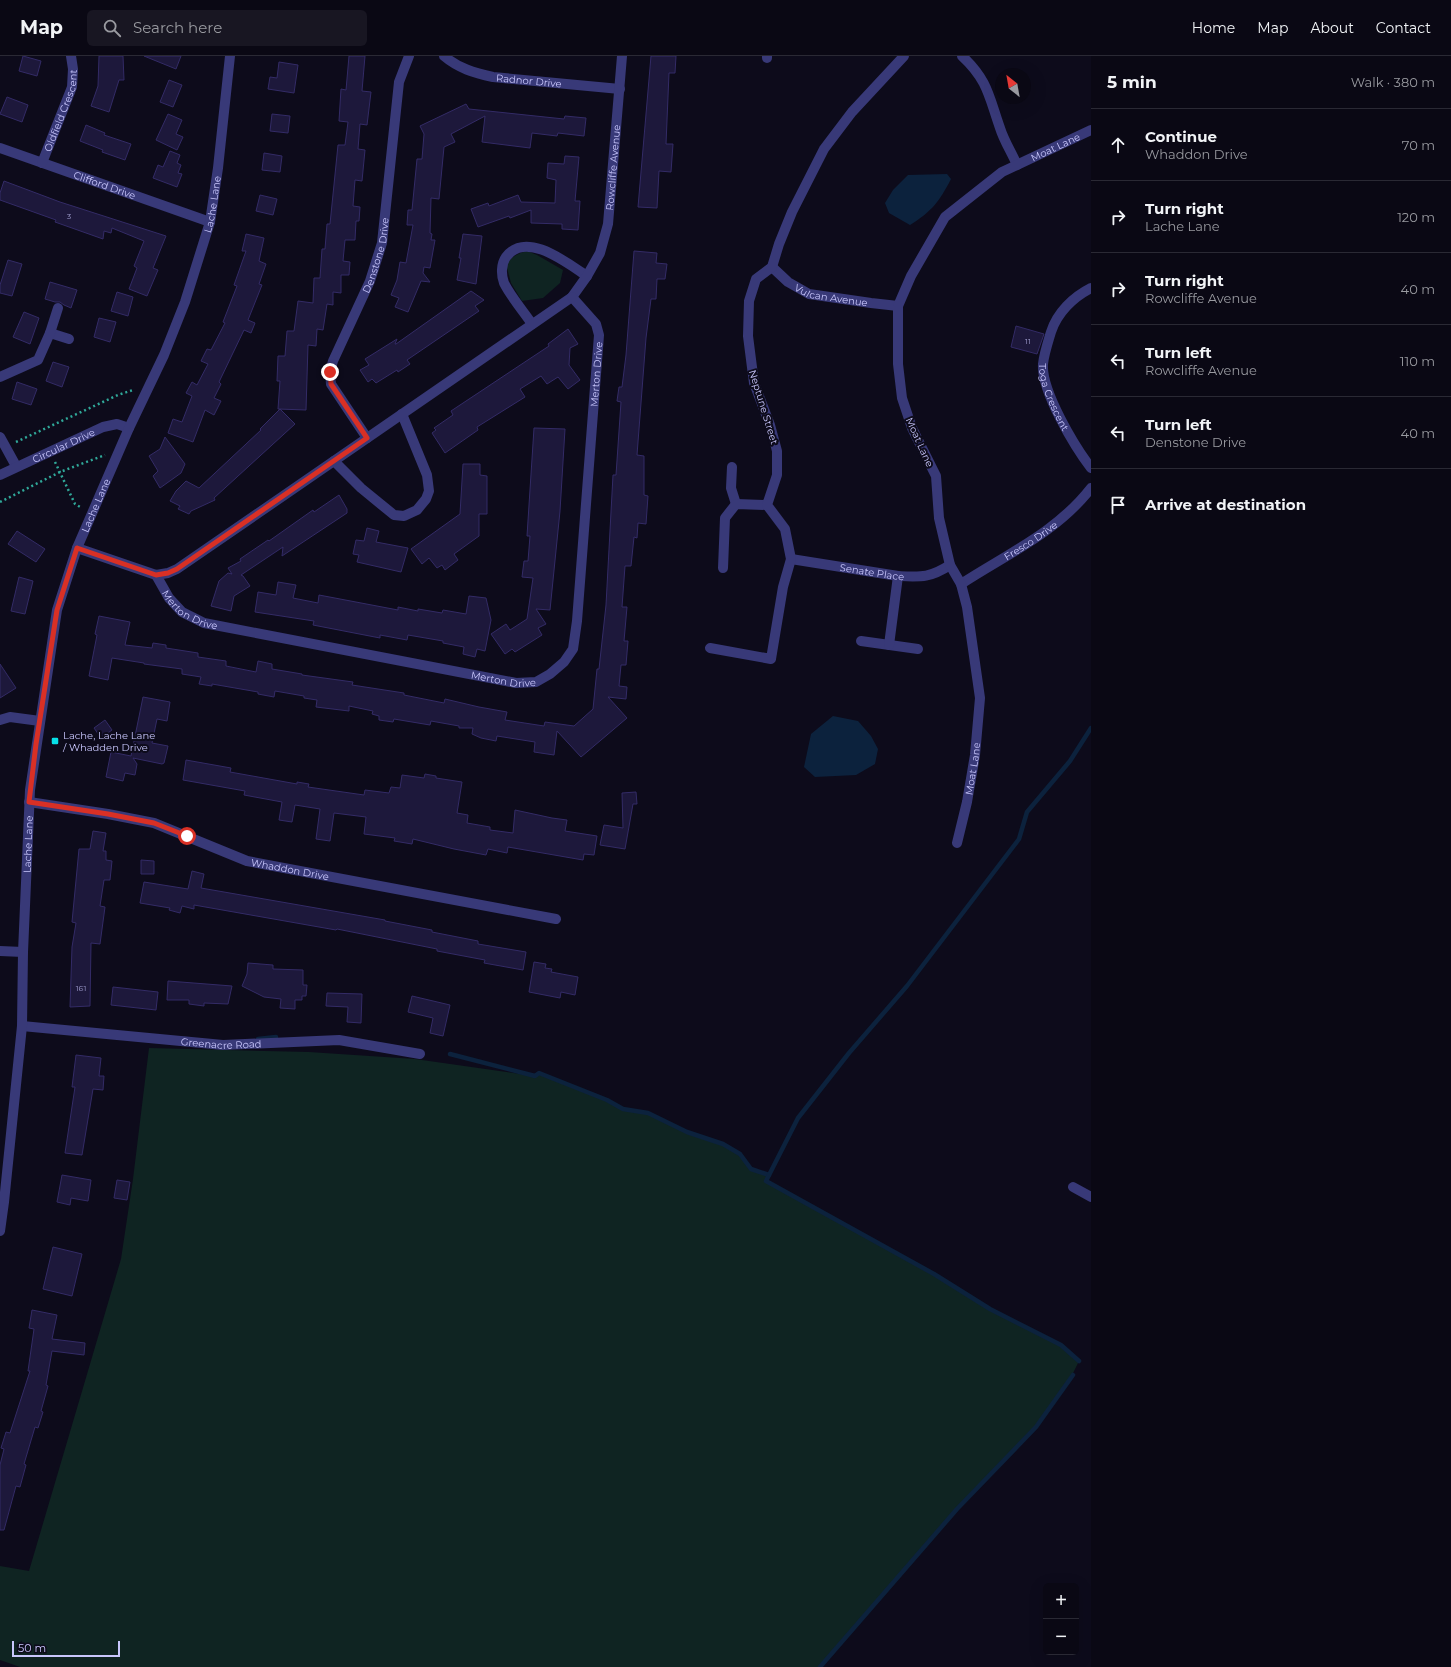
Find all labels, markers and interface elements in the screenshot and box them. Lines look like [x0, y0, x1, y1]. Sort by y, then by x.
search box [87, 10, 367, 46]
text: Map [20, 16, 63, 39]
icon: search [101, 17, 123, 39]
text: Search here [133, 18, 222, 37]
text: Home [1192, 19, 1235, 37]
text: Map [1257, 19, 1288, 37]
text: About [1310, 19, 1354, 37]
text: Contact [1376, 19, 1431, 37]
north arrow [995, 68, 1031, 104]
street label: Oldfield Crescent [41, 69, 80, 154]
street label: Radnor Drive [496, 71, 562, 90]
text: 5 min [1107, 72, 1157, 92]
text: Walk · 380 m [1351, 74, 1435, 90]
street label: Rowcliffe Avenue [603, 124, 623, 211]
text: Continue [1145, 127, 1217, 146]
street label: Moat Lane [1029, 130, 1082, 164]
icon: ahead [1107, 134, 1129, 156]
text: 70 m [1402, 137, 1435, 153]
text: Whaddon Drive [1145, 146, 1248, 162]
street label: Clifford Drive [72, 168, 137, 202]
street label: Lache Lane [201, 175, 224, 234]
text: Turn right [1145, 199, 1224, 218]
icon: right [1107, 206, 1129, 228]
text: 120 m [1397, 209, 1435, 225]
house number: 3 [67, 211, 72, 221]
street label: Denstone Drive [359, 217, 392, 295]
text: Lache Lane [1145, 218, 1220, 234]
text: Turn right [1145, 271, 1224, 290]
icon: right [1107, 278, 1129, 300]
street label: Vulcan Avenue [792, 281, 869, 309]
text: 40 m [1401, 281, 1435, 297]
text: Rowcliffe Avenue [1145, 290, 1257, 306]
house number: 11 [1025, 336, 1031, 346]
street label: Merton Drive [587, 341, 605, 407]
text: Turn left [1145, 343, 1212, 362]
icon: left [1107, 350, 1129, 372]
text: 110 m [1400, 353, 1435, 369]
text: Rowcliffe Avenue [1145, 362, 1257, 378]
route end [321, 363, 339, 381]
street label: Toga Crescent [1036, 363, 1072, 433]
street label: Neptune Street [746, 368, 781, 446]
street label: Moat Lane [903, 415, 936, 469]
text: Turn left [1145, 415, 1212, 434]
icon: left [1107, 422, 1129, 444]
text: 40 m [1401, 425, 1435, 441]
street label: Circular Drive [30, 426, 97, 466]
text: Denstone Drive [1145, 434, 1246, 450]
street label: Lache Lane [79, 477, 113, 534]
icon: arrive [1107, 494, 1129, 516]
text: Arrive at destination [1145, 495, 1306, 514]
street label: Fresco Drive [1002, 518, 1060, 563]
street label: Senate Place [839, 561, 904, 583]
street label: Merton Drive [159, 588, 219, 632]
street label: Merton Drive [470, 668, 536, 690]
place label: Lache, Lache Lane / Whadden Drive [62, 729, 155, 754]
marker: Lache, Lache Lane / Whadden Drive [50, 736, 60, 746]
street label: Moat Lane [962, 742, 983, 796]
street label: Lache Lane [20, 815, 36, 873]
route start [178, 827, 196, 845]
street label: Whaddon Drive [250, 856, 330, 883]
house number: 161 [76, 983, 86, 993]
street label: Greenacre Road [180, 1035, 262, 1052]
map controls [1043, 1583, 1079, 1655]
button: + [1043, 1583, 1079, 1619]
button: − [1043, 1619, 1079, 1655]
scale bar [12, 1639, 120, 1658]
text: 50 m [18, 1641, 46, 1655]

